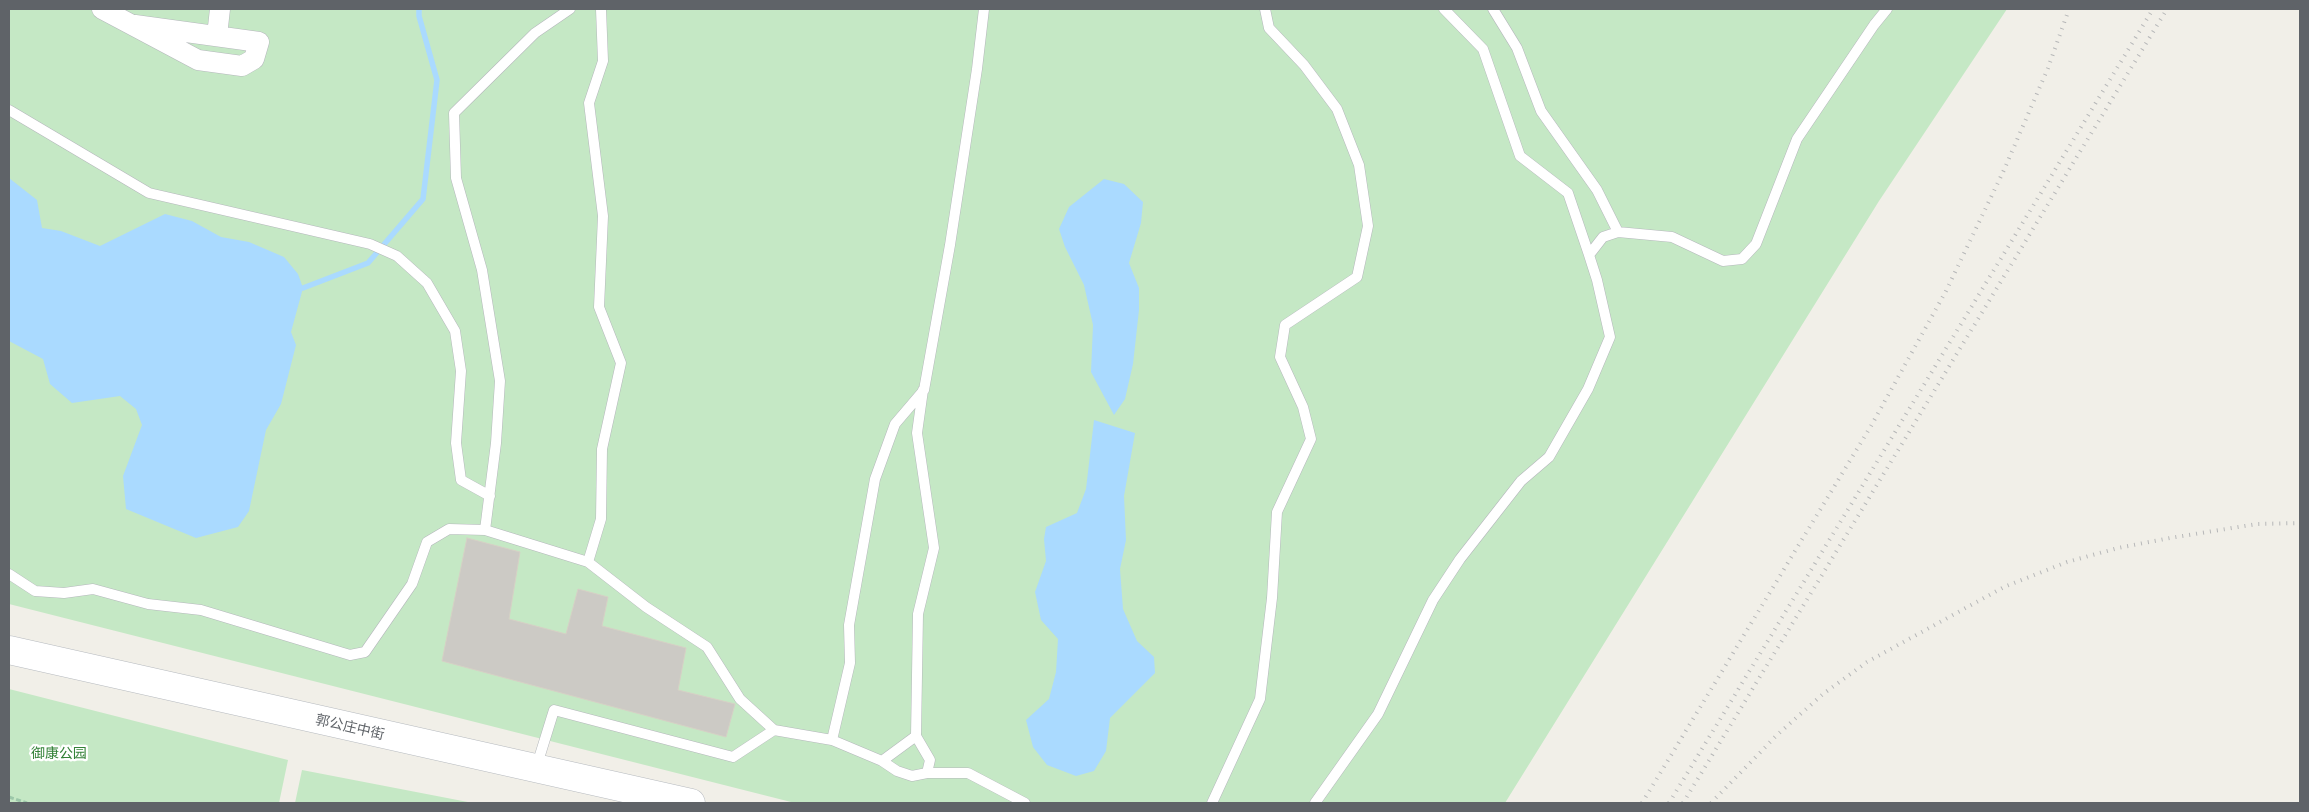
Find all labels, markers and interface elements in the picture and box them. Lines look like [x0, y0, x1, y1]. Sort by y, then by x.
street label: 郭公庄中街 [314, 711, 386, 743]
park label: 御康公园 [31, 745, 87, 761]

